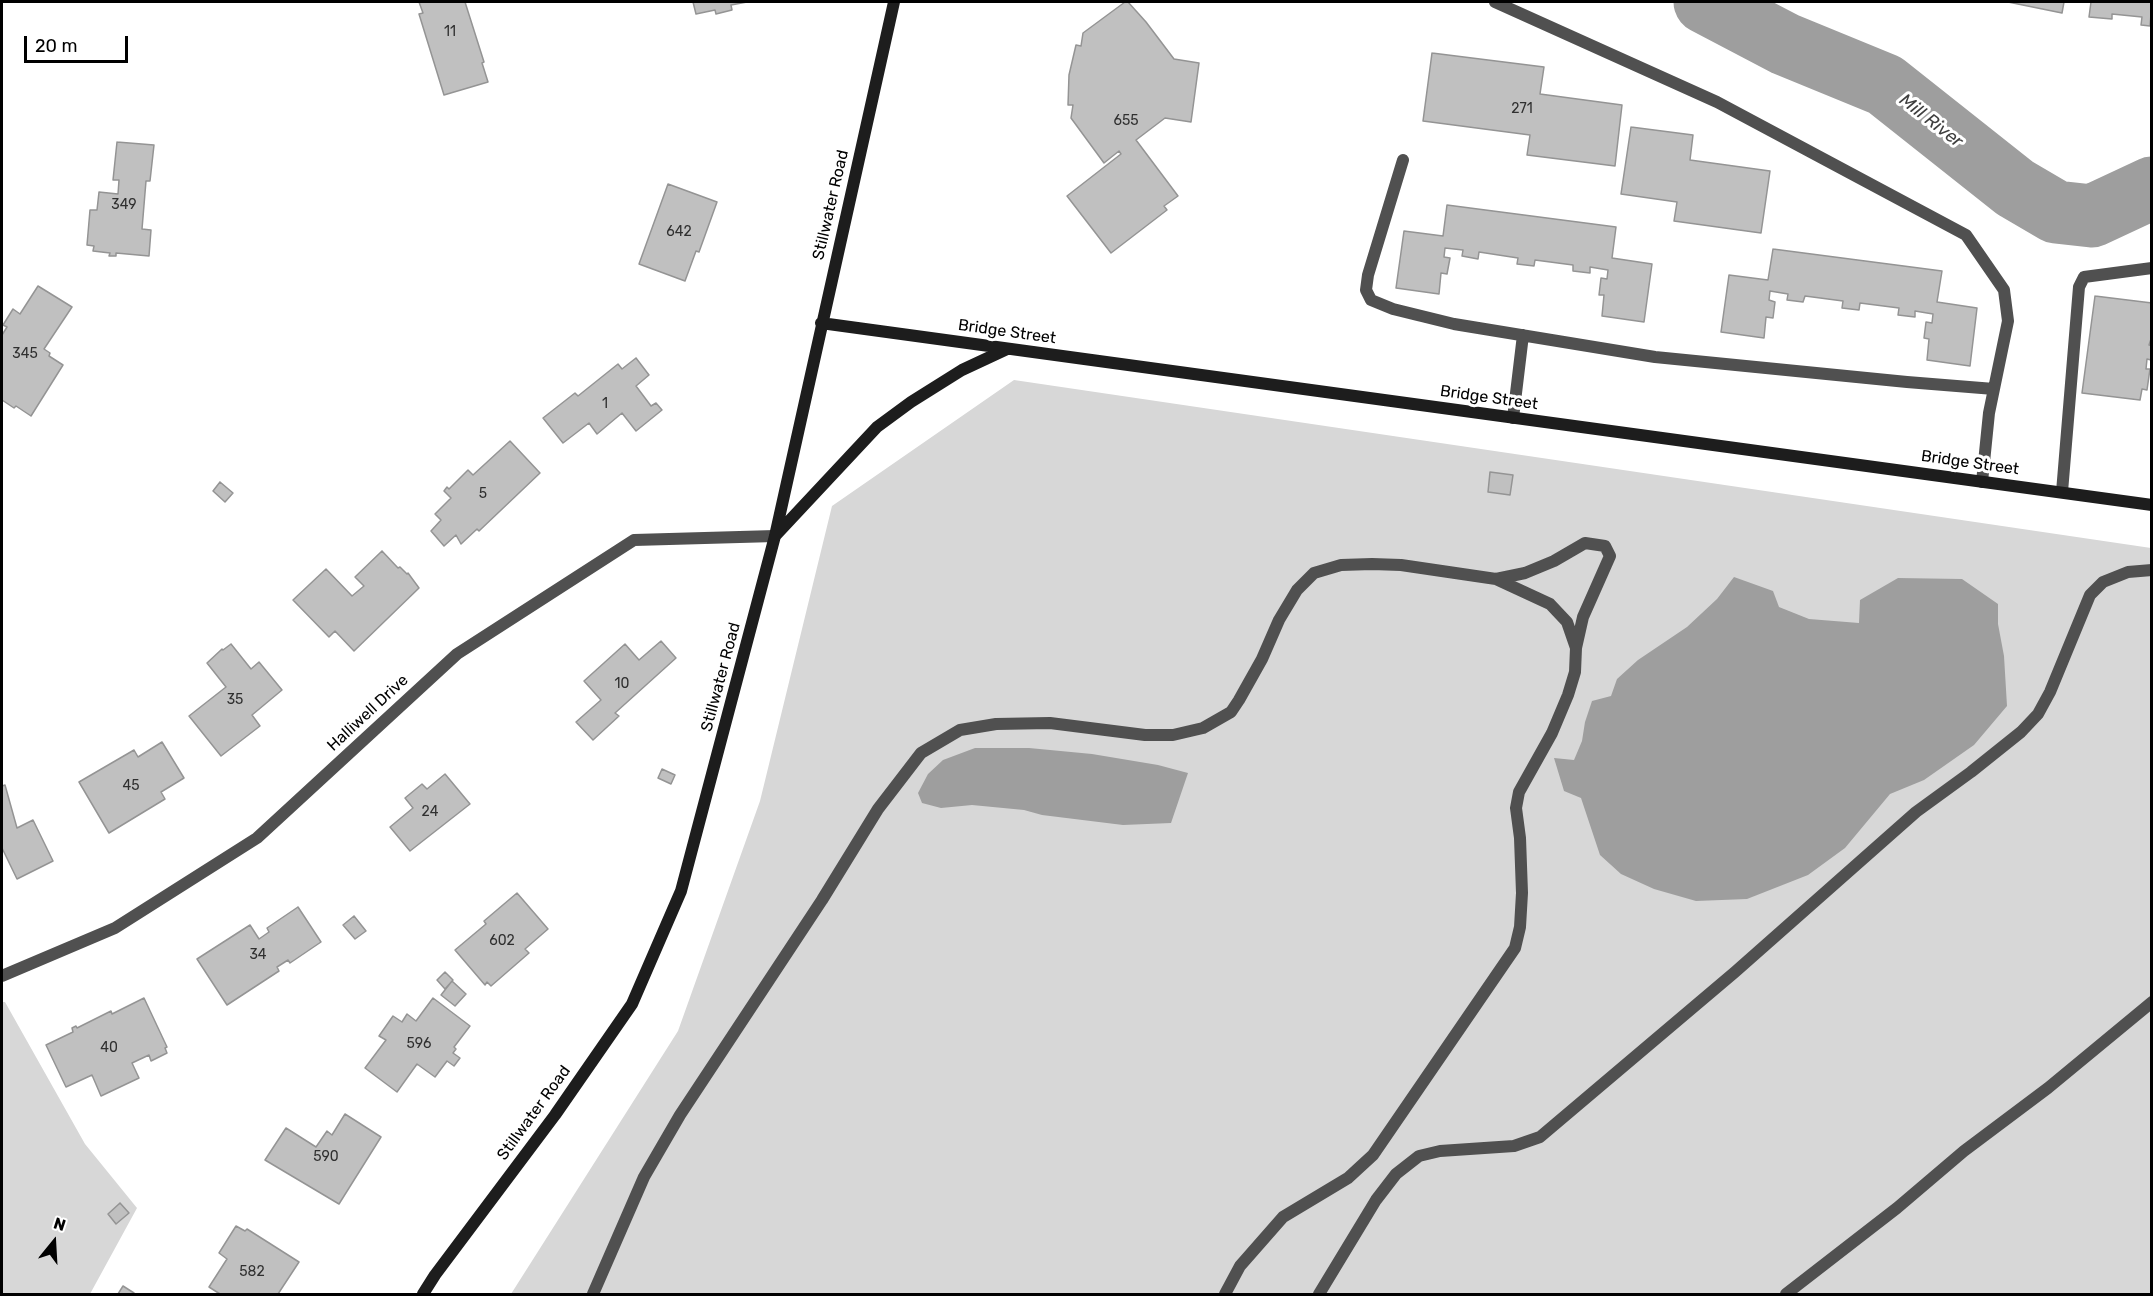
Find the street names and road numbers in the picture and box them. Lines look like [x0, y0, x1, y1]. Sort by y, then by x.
street label: Stillwater Road [809, 148, 853, 262]
street label: Bridge Street [957, 316, 1057, 348]
street label: Bridge Street [1439, 382, 1539, 414]
street label: Bridge Street [1920, 447, 2020, 479]
street label: Stillwater Road [697, 620, 745, 734]
street label: Halliwell Drive [324, 671, 412, 755]
street label: Stillwater Road [493, 1062, 575, 1164]

